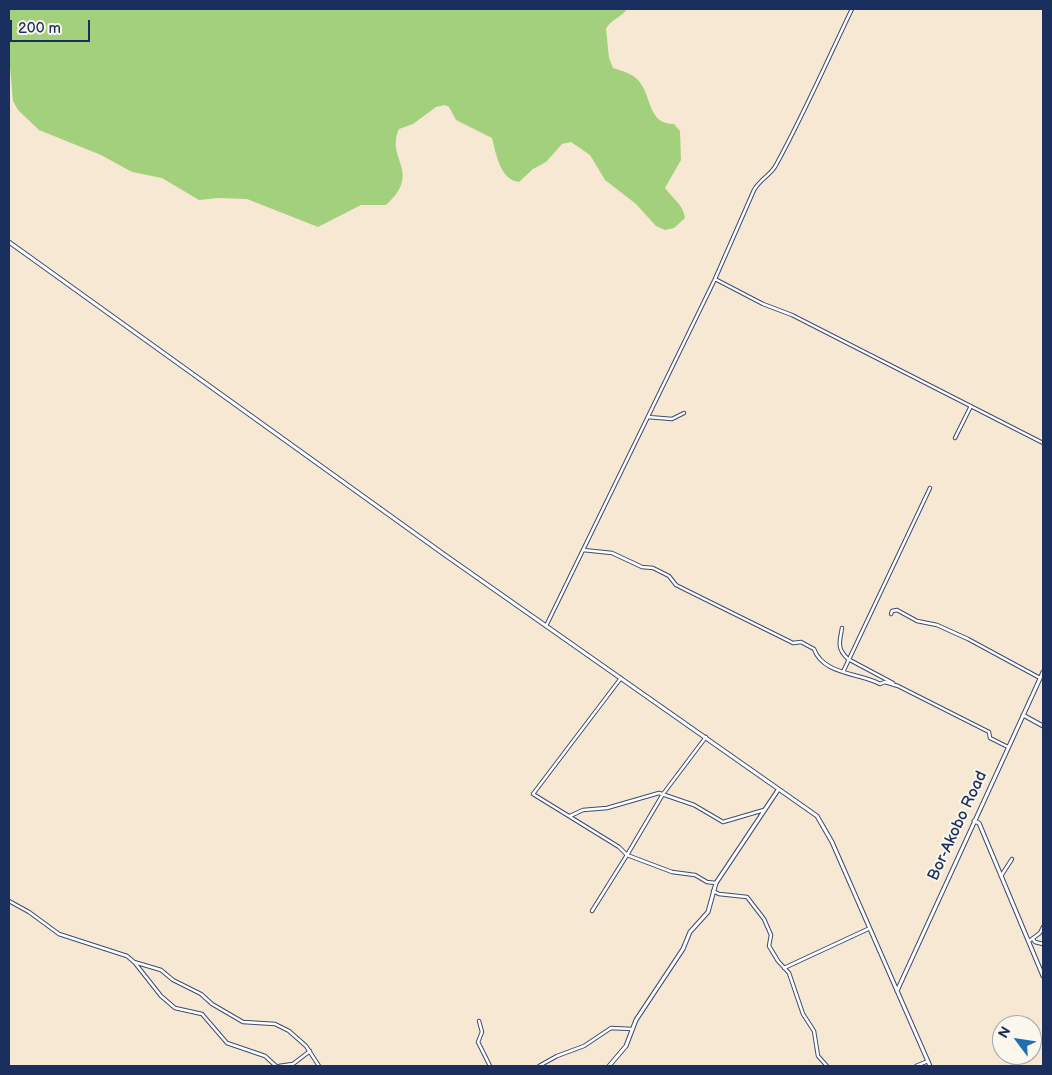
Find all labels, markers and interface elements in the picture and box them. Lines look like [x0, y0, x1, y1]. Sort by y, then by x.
scale bar [12, 10, 92, 42]
text: 200 m [18, 19, 61, 38]
street label: Bor-Akobo Road [924, 768, 992, 884]
north arrow [992, 1015, 1042, 1065]
text: N [995, 1024, 1015, 1041]

